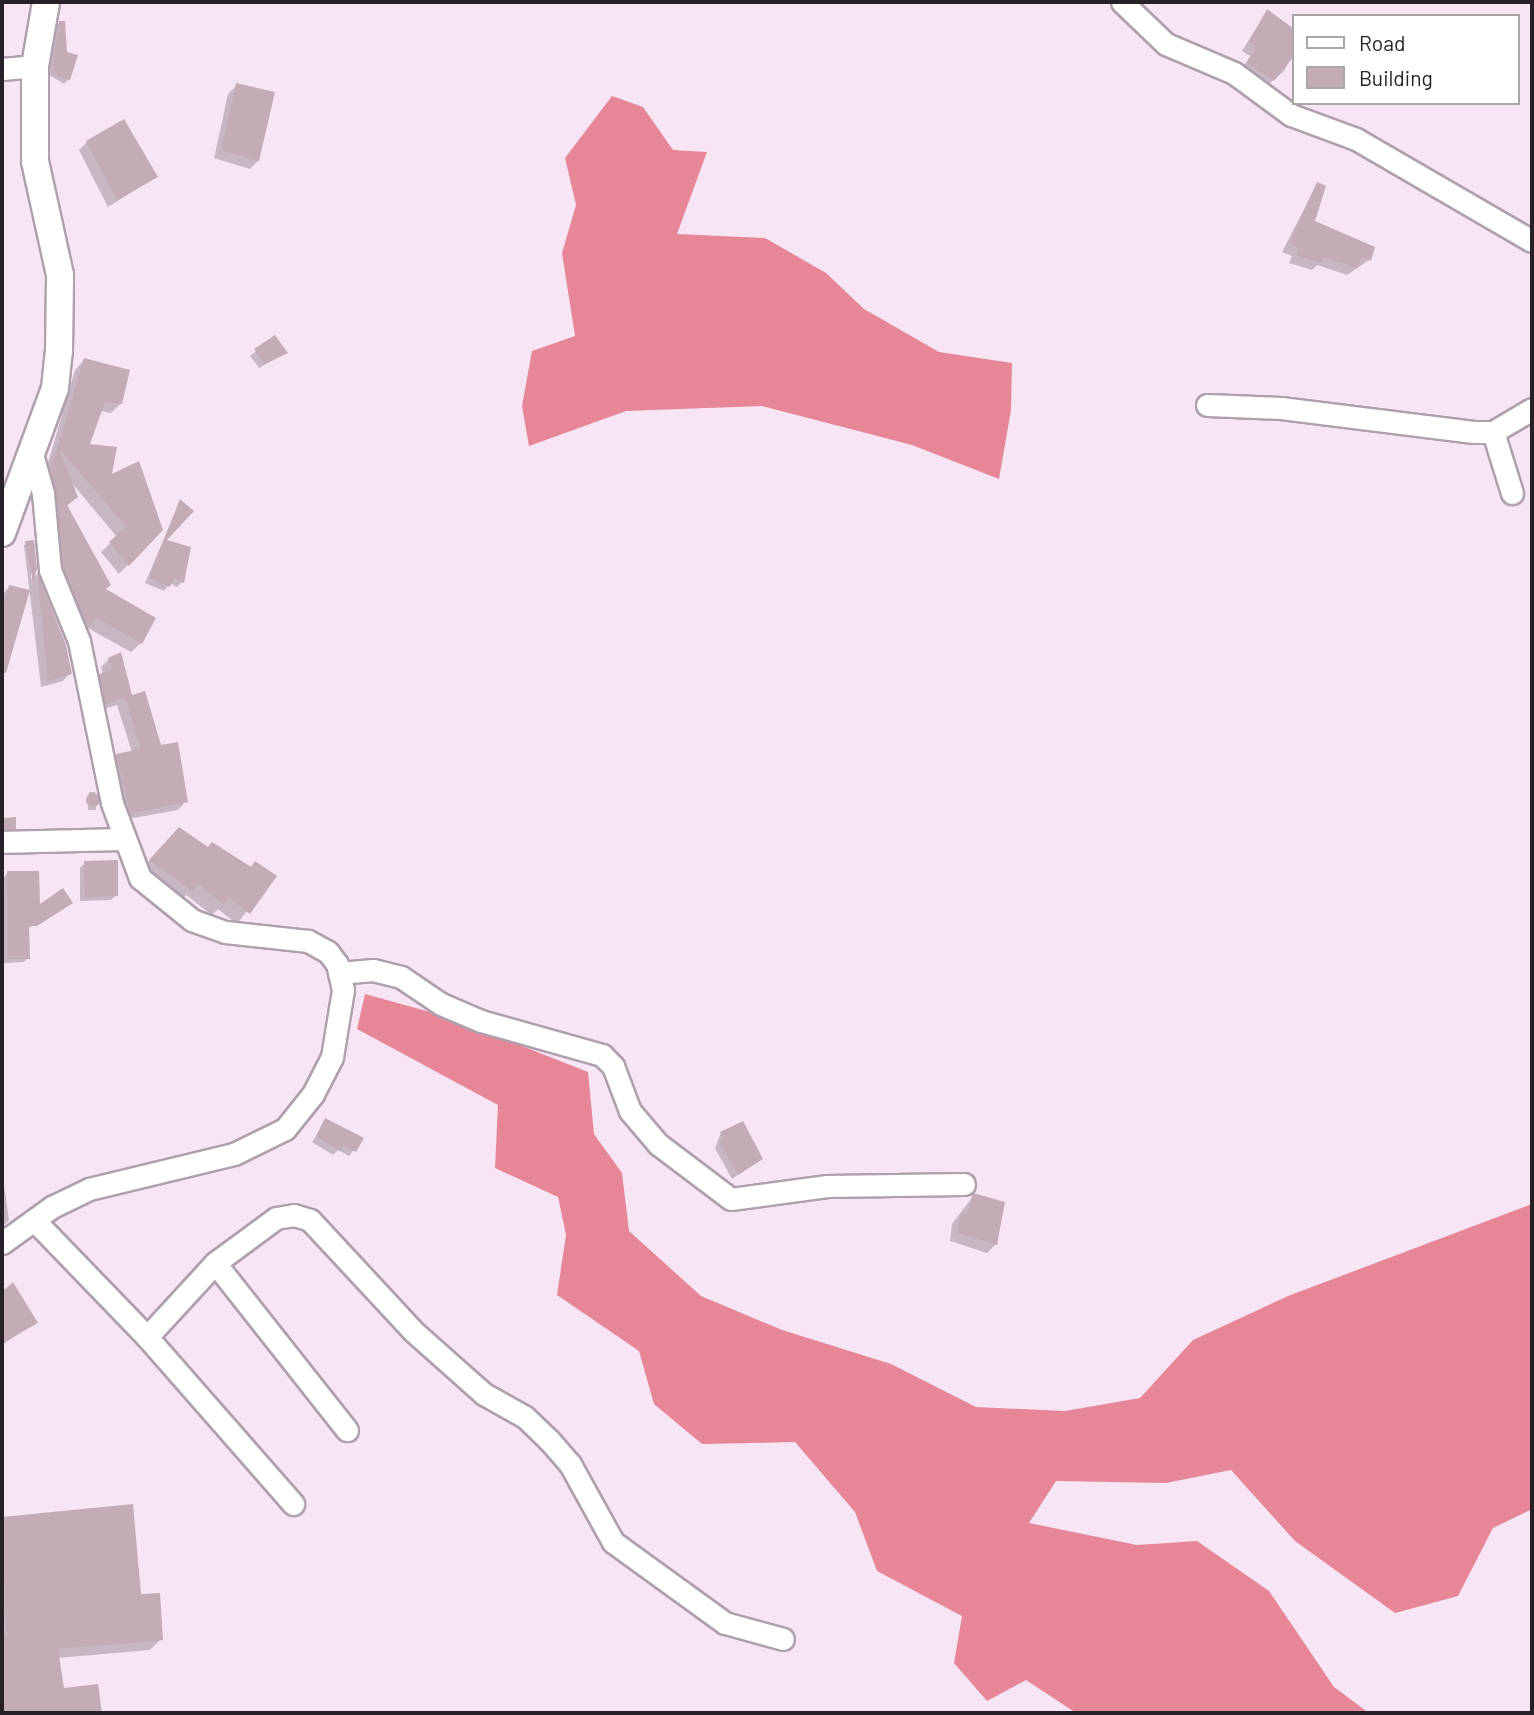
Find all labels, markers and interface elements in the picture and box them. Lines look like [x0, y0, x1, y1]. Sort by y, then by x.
legend [1292, 14, 1520, 105]
text: Road [1359, 30, 1405, 55]
text: Building [1359, 65, 1433, 90]

